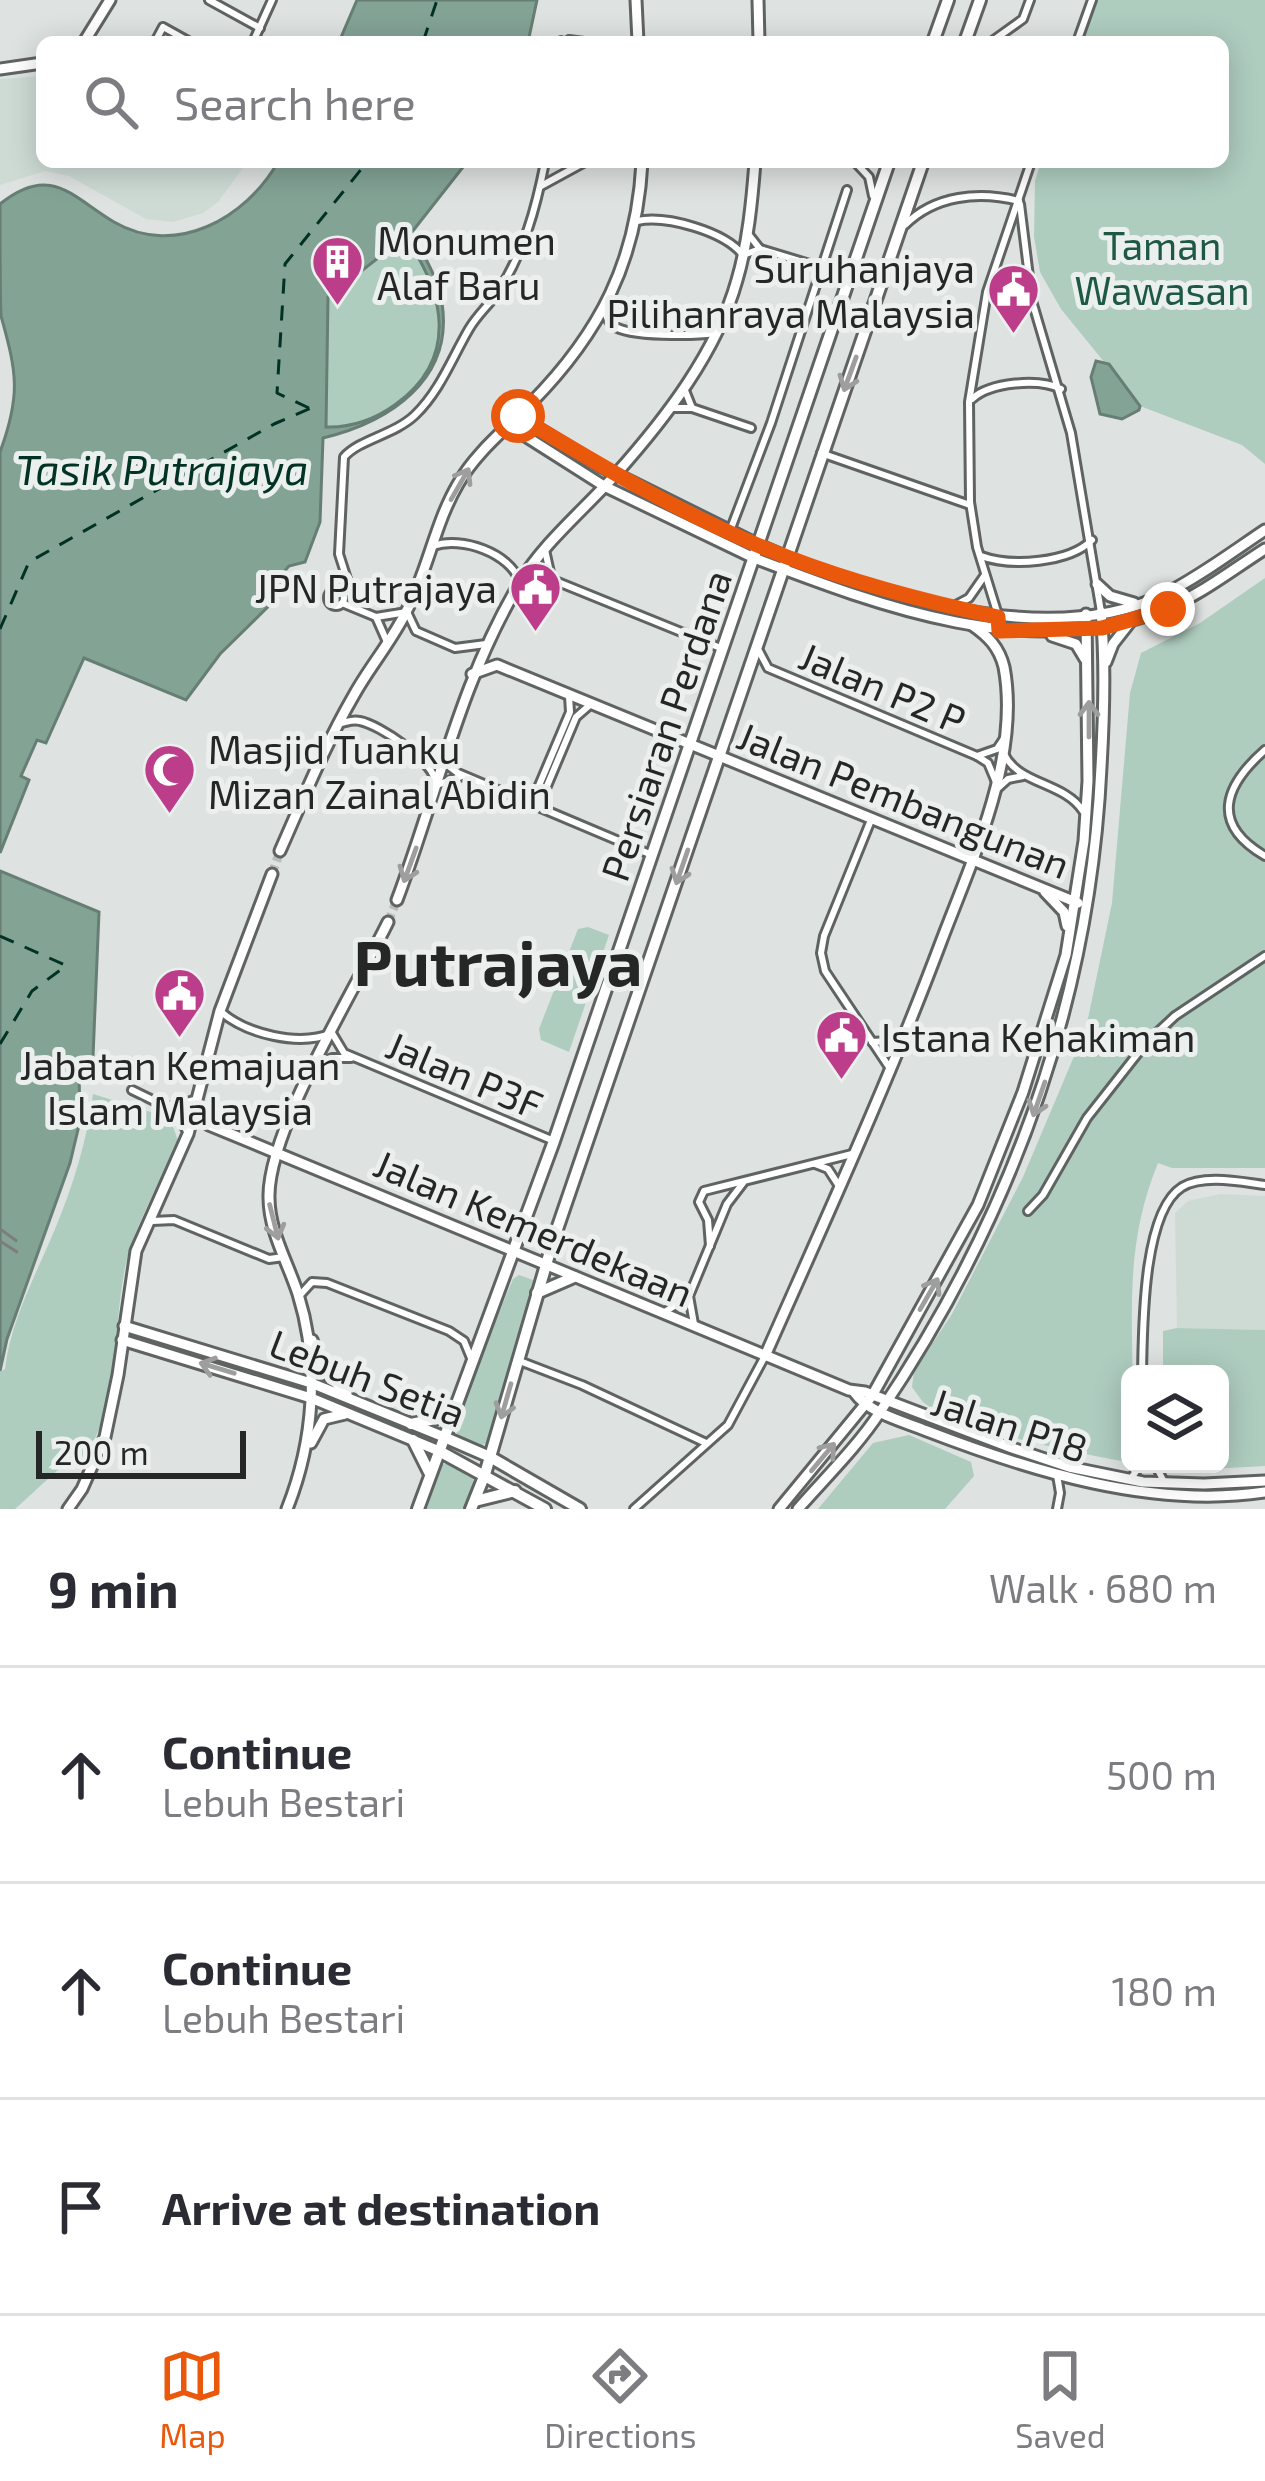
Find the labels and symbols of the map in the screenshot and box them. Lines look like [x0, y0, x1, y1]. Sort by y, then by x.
place label: Monumen Alaf Baru [377, 216, 556, 308]
park label: Taman Wawasan [1074, 221, 1250, 313]
building icon: Monumen Alaf Baru [310, 233, 366, 307]
place label: Suruhanjaya Pilihanraya Malaysia [607, 244, 975, 336]
public building icon: Suruhanjaya Pilihanraya Malaysia [986, 261, 1042, 335]
one-way arrow [837, 354, 859, 391]
route start [491, 389, 545, 443]
water label: Tasik Putrajaya [16, 443, 308, 494]
one-way arrow [448, 467, 472, 502]
public building icon: JPN Putrajaya [508, 559, 564, 633]
street label: Persiaran Perdana [590, 563, 740, 887]
place label: JPN Putrajaya [254, 564, 497, 611]
route end [1141, 582, 1195, 636]
street label: Jalan P2 P [793, 631, 973, 743]
one-way arrow [1078, 700, 1100, 739]
street label: Jalan Pembangunan [731, 711, 1077, 887]
place label: Masjid Tuanku Mizan Zainal Abidin [208, 725, 551, 817]
mosque icon: Masjid Tuanku Mizan Zainal Abidin [141, 742, 197, 816]
one-way arrow [398, 845, 419, 882]
one-way arrow [670, 848, 691, 885]
district label: Putrajaya [354, 923, 642, 1000]
public building icon: Jabatan Kemajuan Islam Malaysia [152, 966, 208, 1040]
public building icon: Istana Kehakiman [814, 1008, 870, 1082]
place label: Istana Kehakiman [881, 1013, 1195, 1060]
street label: Jalan P3F [380, 1020, 550, 1128]
place label: Jabatan Kemajuan Islam Malaysia [19, 1041, 341, 1133]
one-way arrow [1027, 1080, 1048, 1117]
street label: Jalan Kemerdekaan [368, 1139, 700, 1315]
one-way arrow [264, 1202, 286, 1240]
one-way arrow [918, 1277, 941, 1312]
street label: Lebuh Setia [264, 1318, 472, 1436]
one-way arrow [199, 1356, 237, 1378]
street label: Jalan P18 [926, 1377, 1094, 1471]
one-way arrow [493, 1381, 515, 1419]
scale bar [36, 1425, 246, 1478]
one-way arrow [810, 1442, 836, 1474]

